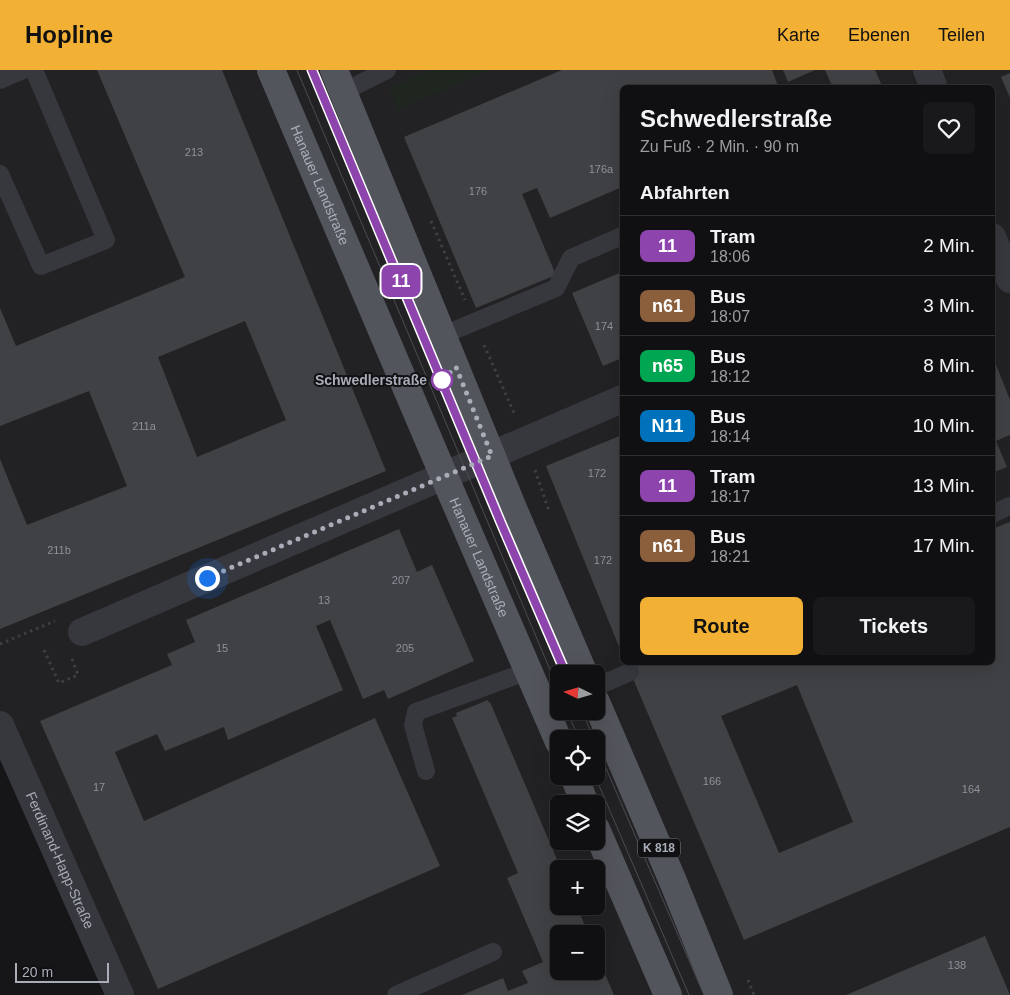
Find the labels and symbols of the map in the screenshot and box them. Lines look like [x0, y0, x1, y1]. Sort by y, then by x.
street label: Hanauer Landstraße [287, 123, 353, 247]
house number: 213 [185, 146, 203, 158]
house number: 176a [589, 163, 614, 175]
house number: 176 [469, 185, 487, 197]
line badge: 11 [378, 265, 424, 297]
house number: 174 [595, 320, 613, 332]
marker: Schwedlerstraße [431, 369, 453, 391]
place label: Schwedlerstraße [315, 372, 427, 388]
house number: 211a [132, 420, 157, 432]
house number: 172 [588, 467, 606, 479]
street label: Hanauer Landstraße [446, 495, 512, 620]
house number: 211b [47, 544, 71, 556]
house number: 172 [594, 554, 612, 566]
your location [195, 566, 220, 591]
house number: 207 [392, 574, 410, 586]
house number: 13 [318, 594, 330, 606]
house number: 15 [216, 642, 228, 654]
house number: 205 [396, 642, 414, 654]
north arrow [550, 665, 605, 720]
house number: 166 [703, 775, 721, 787]
house number: 17 [93, 781, 105, 793]
house number: 164 [962, 783, 980, 795]
street label: Ferdinand-Happ-Straße [23, 789, 98, 931]
road number: K 818 [638, 838, 680, 858]
house number: 138 [948, 959, 966, 971]
scale bar [15, 960, 109, 983]

